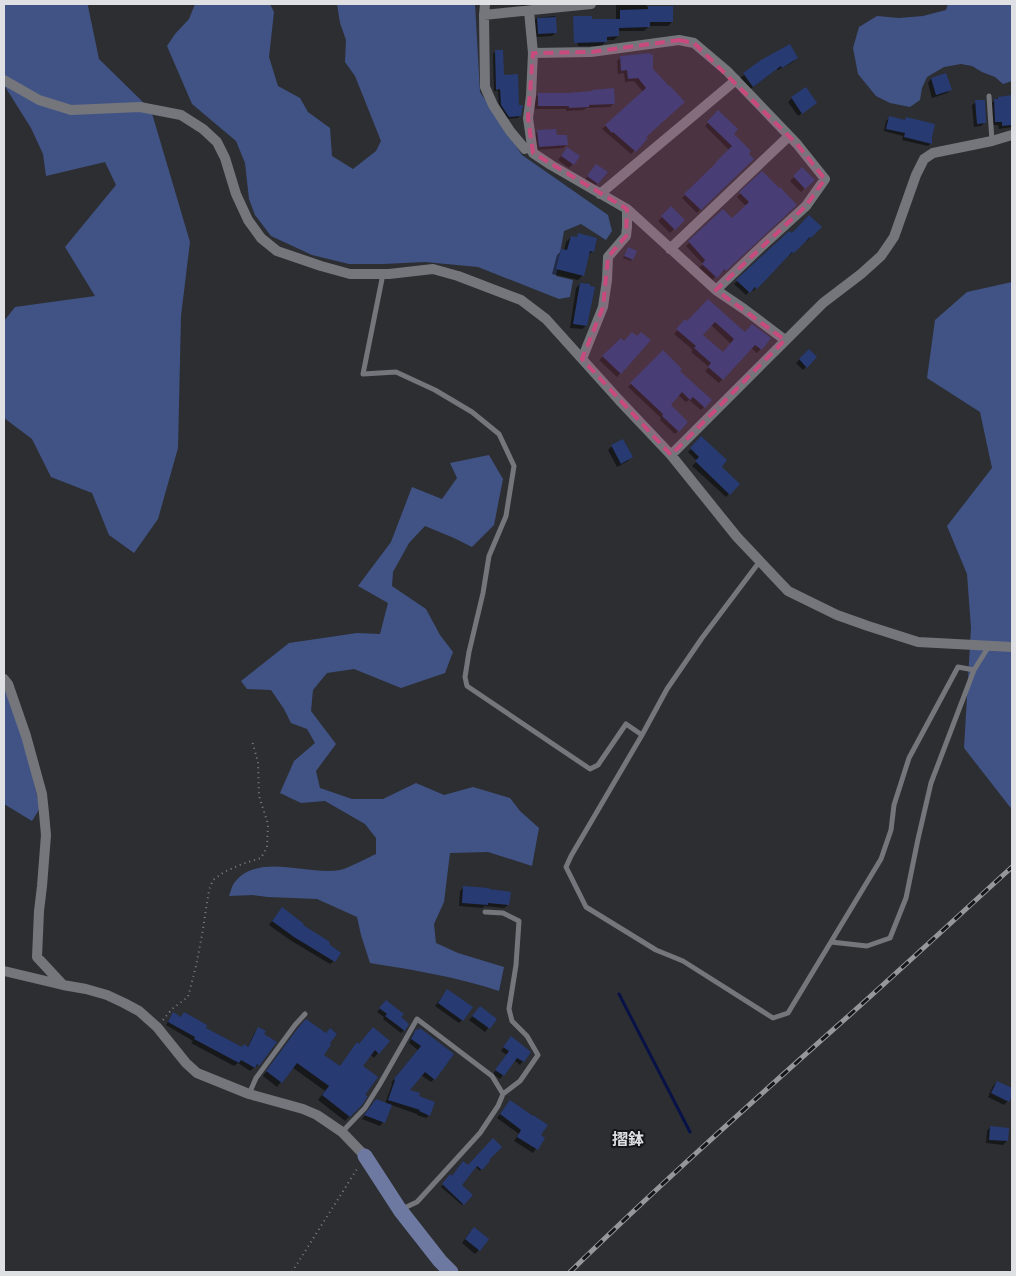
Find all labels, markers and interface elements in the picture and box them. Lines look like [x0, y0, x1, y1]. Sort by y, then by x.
district label: 摺鉢 [612, 1129, 644, 1150]

